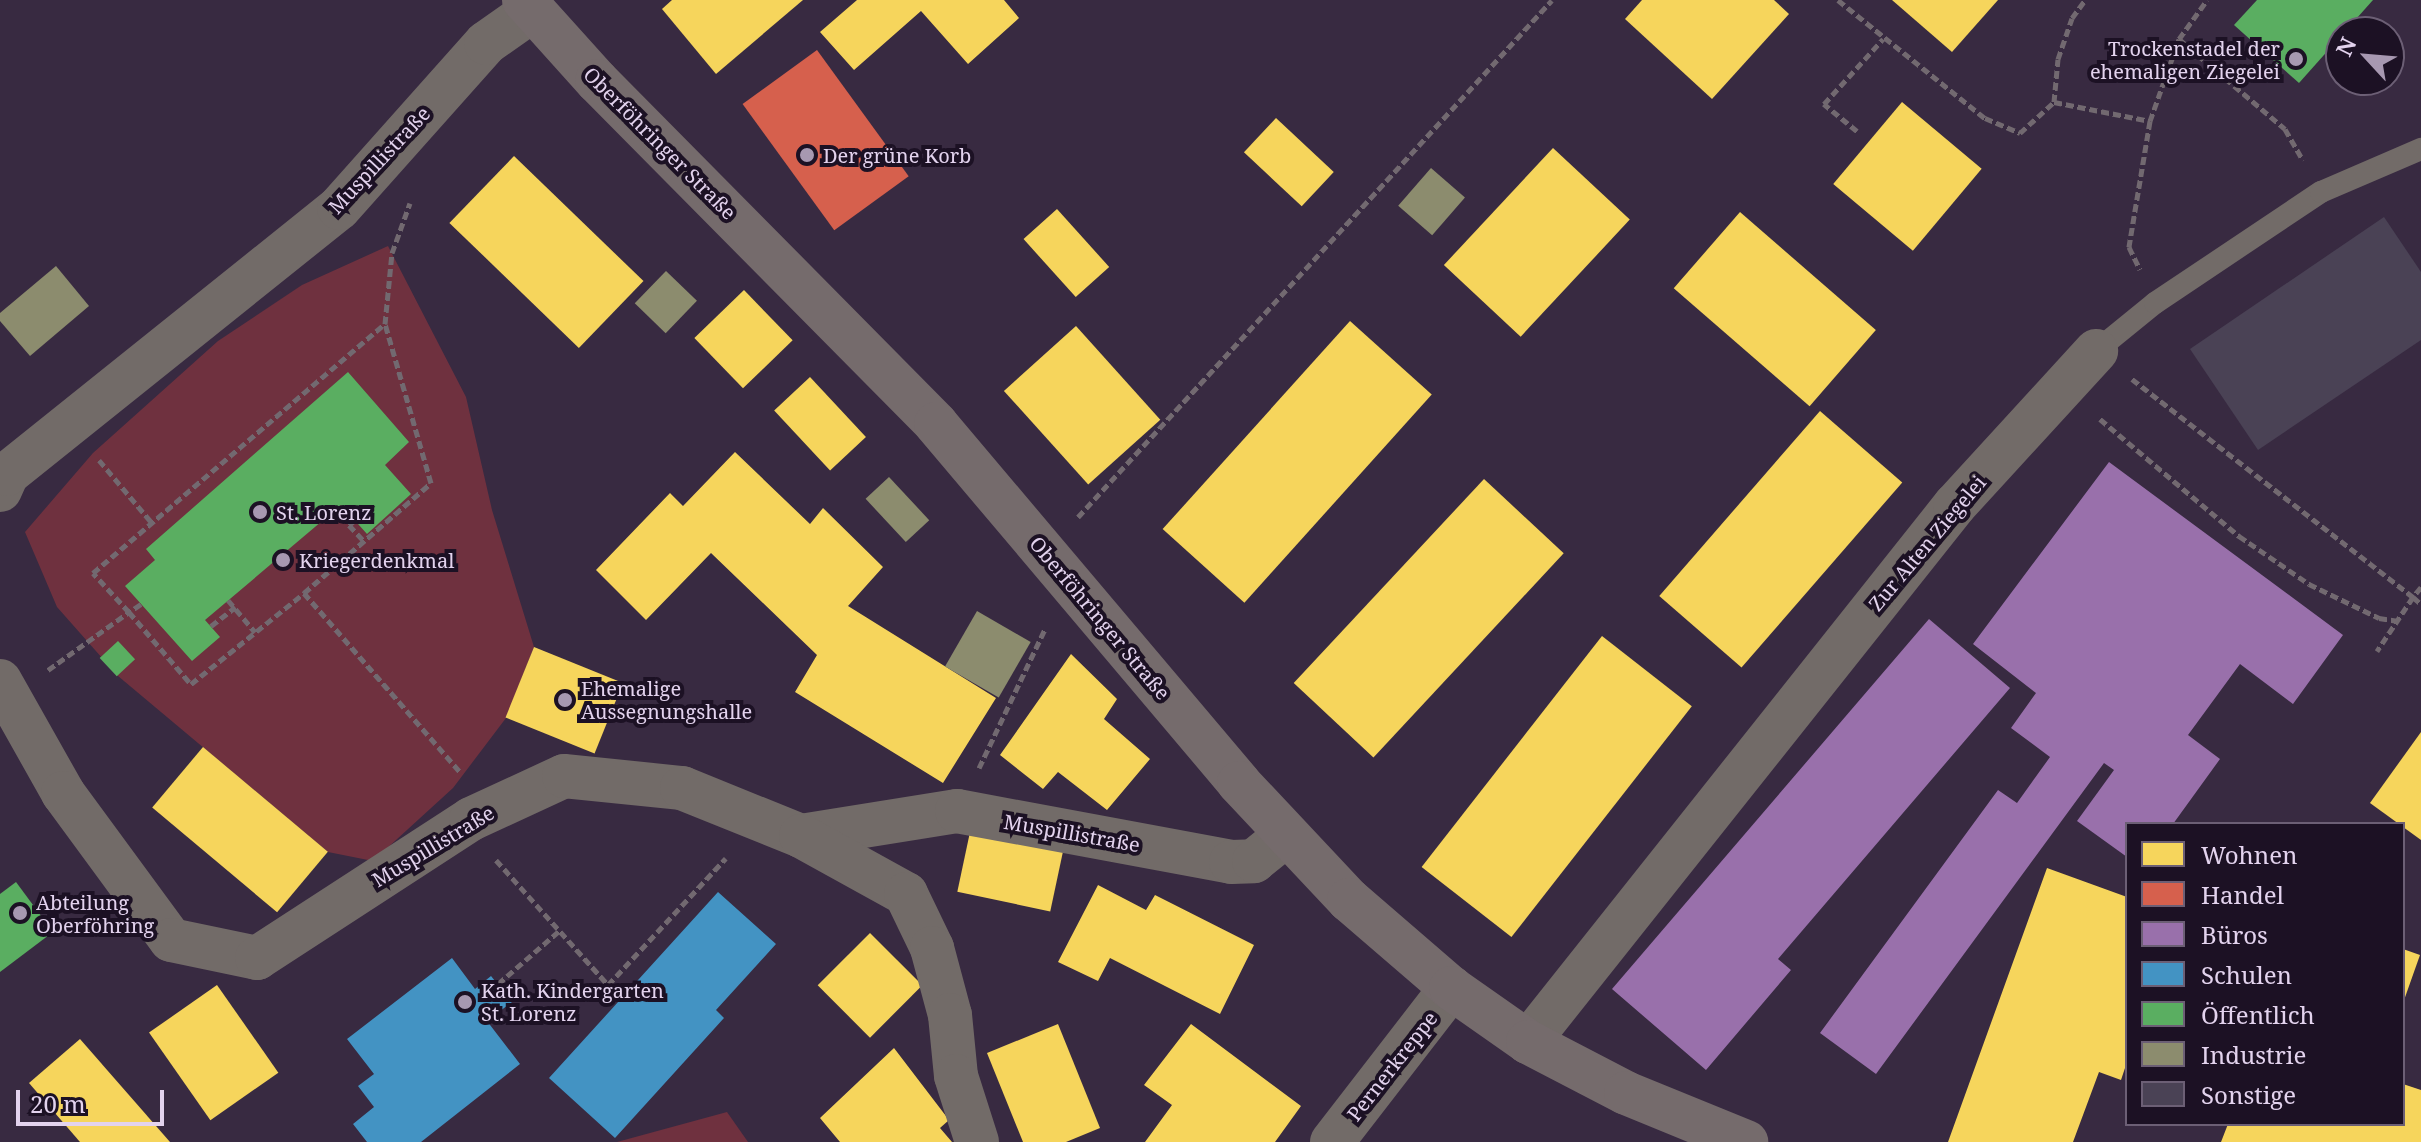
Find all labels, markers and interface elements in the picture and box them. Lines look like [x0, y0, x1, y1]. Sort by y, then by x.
north arrow [2325, 16, 2405, 96]
text: N [2328, 32, 2363, 61]
place label: Trockenstadel der ehemaligen Ziegelei [2090, 36, 2280, 83]
marker: Trockenstadel der ehemaligen Ziegelei [2287, 50, 2305, 68]
street label: Oberföhringer Straße [579, 62, 741, 224]
street label: Muspillistraße [323, 101, 435, 219]
place label: Der grüne Korb [823, 143, 971, 167]
marker: Der grüne Korb [798, 146, 816, 164]
street label: Zur Alten Ziegelei [1863, 471, 1991, 615]
place label: St. Lorenz [276, 500, 371, 524]
marker: St. Lorenz [251, 503, 269, 521]
street label: Oberföhringer Straße [1025, 532, 1175, 704]
place label: Kriegerdenkmal [299, 548, 454, 572]
marker: Kriegerdenkmal [274, 551, 292, 569]
place label: Ehemalige Aussegnungshalle [581, 676, 752, 723]
marker: Ehemalige Aussegnungshalle [556, 691, 574, 709]
street label: Muspillistraße [368, 800, 498, 892]
street label: Muspillistraße [1002, 809, 1142, 857]
legend [2125, 822, 2405, 1126]
text: Wohnen [2201, 838, 2298, 871]
text: Handel [2201, 878, 2284, 911]
place label: Abteilung Oberföhring [36, 890, 154, 937]
marker: Abteilung Oberföhring [11, 904, 29, 922]
text: Büros [2201, 918, 2268, 951]
text: Schulen [2201, 958, 2292, 991]
place label: Kath. Kindergarten St. Lorenz [481, 978, 664, 1025]
marker: Kath. Kindergarten St. Lorenz [456, 993, 474, 1011]
text: Öffentlich [2201, 998, 2315, 1031]
street label: Pernerkreppe [1342, 1006, 1442, 1126]
text: Industrie [2201, 1038, 2306, 1071]
scale bar [20, 1074, 168, 1124]
text: Sonstige [2201, 1078, 2296, 1111]
text: 20 m [30, 1087, 86, 1120]

